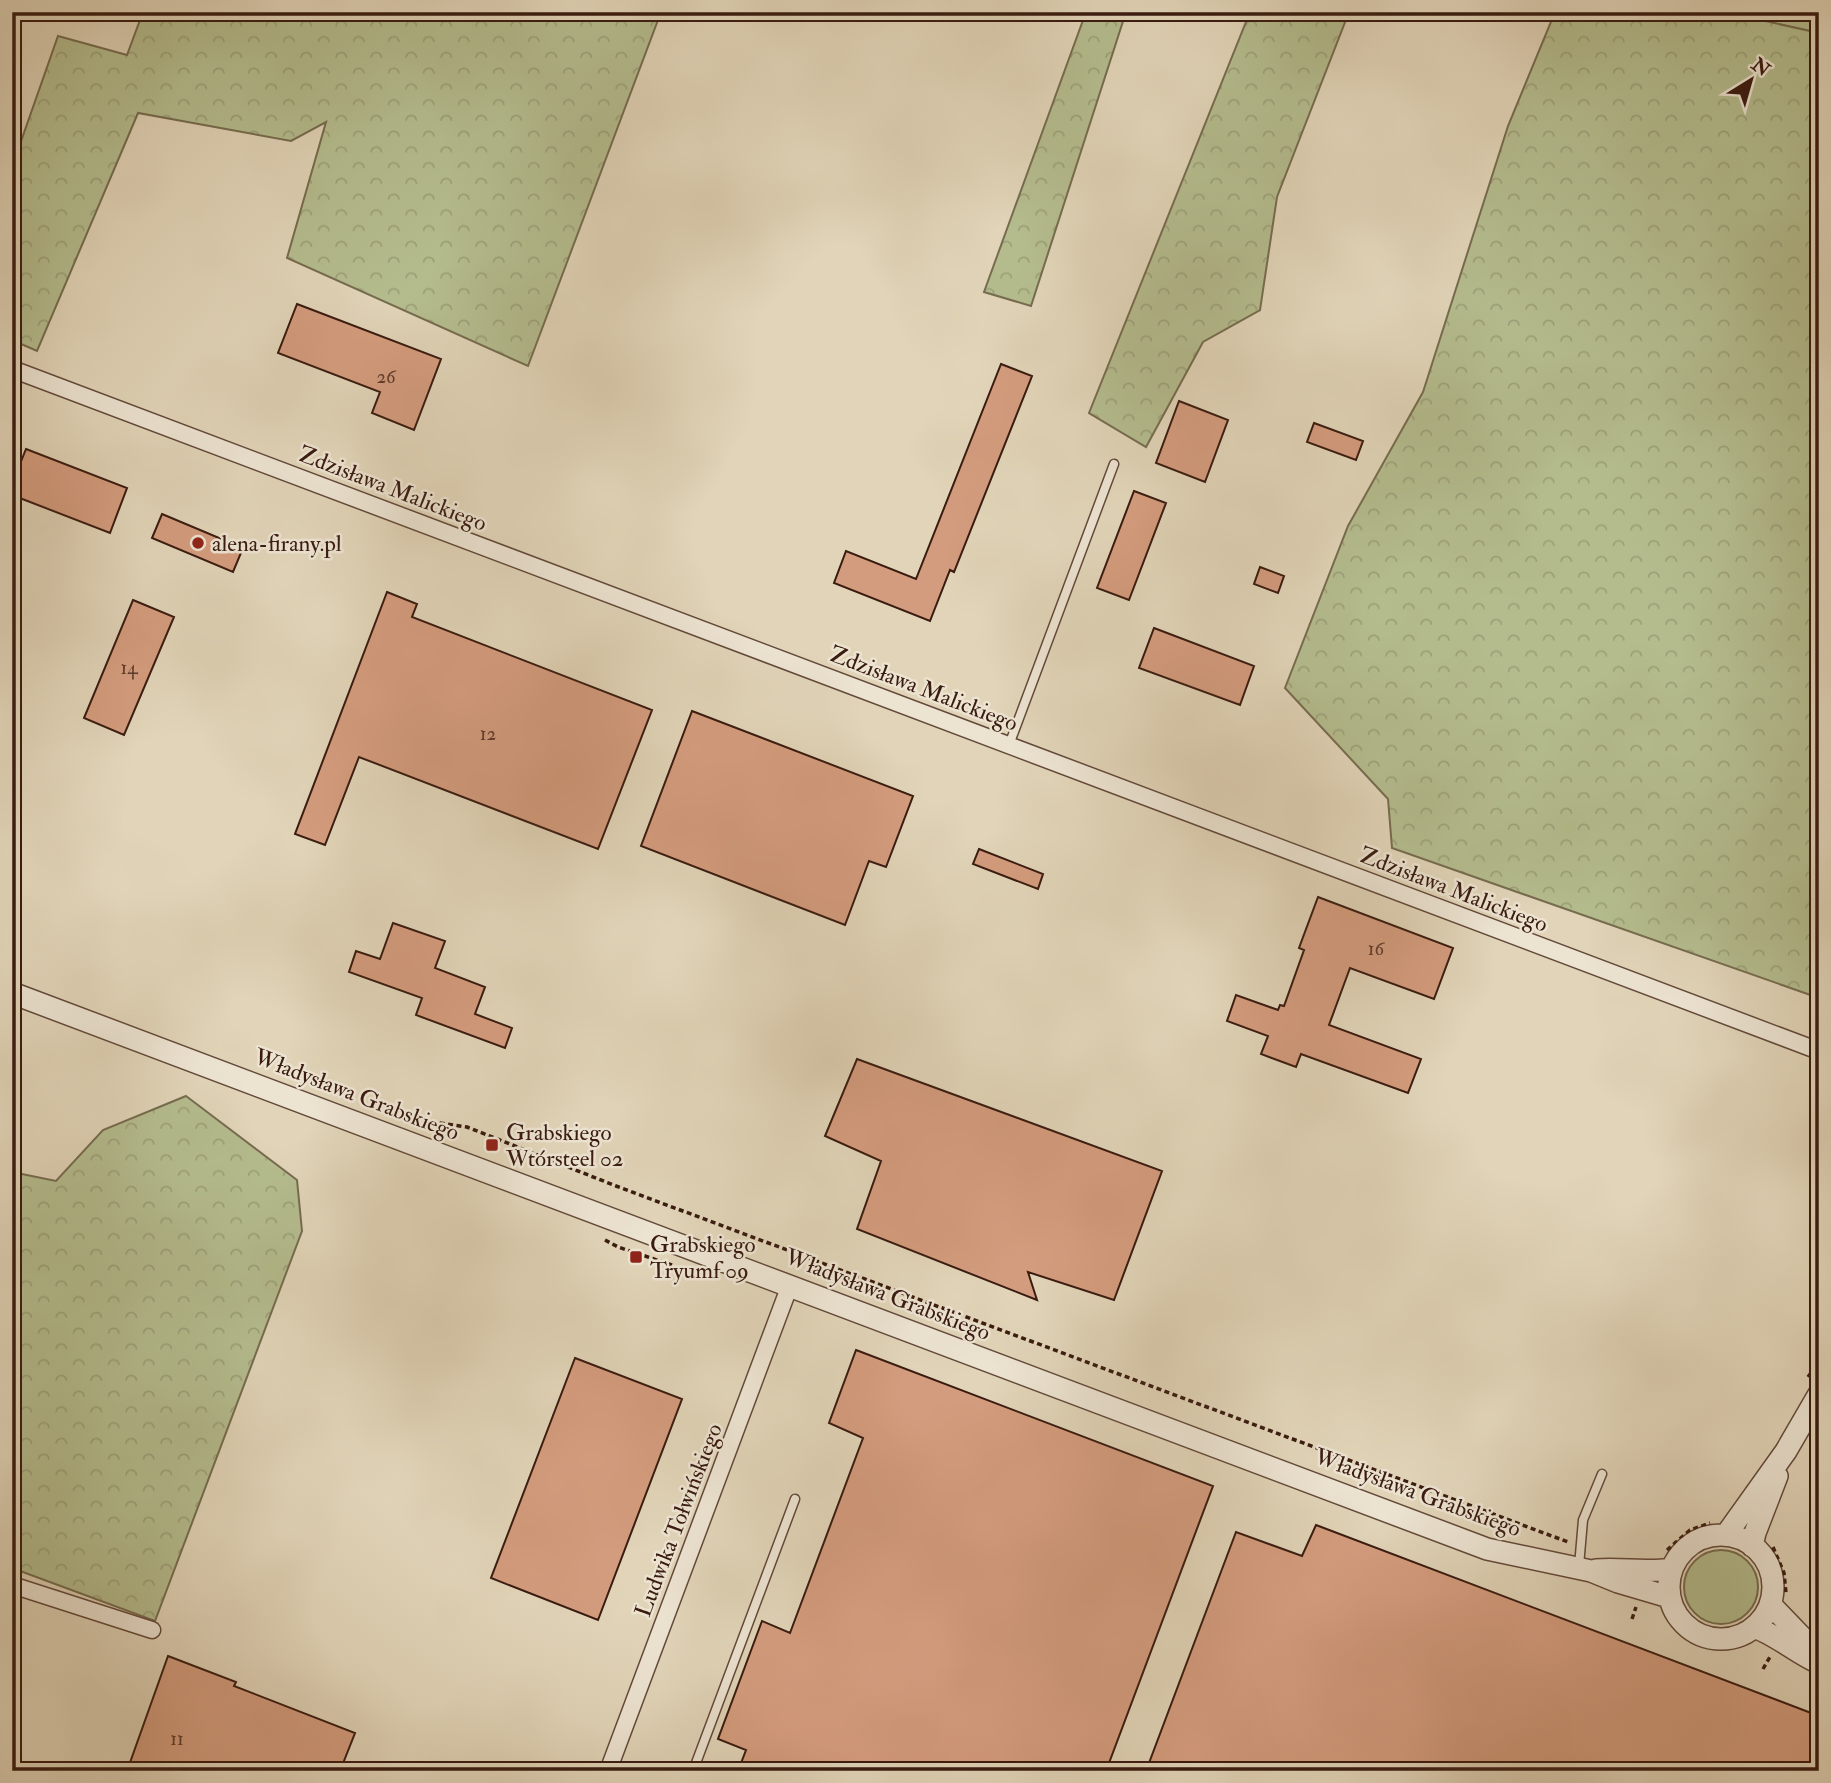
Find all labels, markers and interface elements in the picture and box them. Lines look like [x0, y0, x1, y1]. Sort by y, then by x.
north arrow [1716, 46, 1786, 116]
text: N [1746, 52, 1775, 83]
house number: 26 [376, 365, 397, 389]
street label: Zdzisława Malickiego [295, 439, 491, 538]
place label: alena-firany.pl [212, 529, 342, 559]
marker: alena-firany.pl [190, 535, 206, 551]
street label: Zdzisława Malickiego [826, 639, 1022, 738]
house number: 14 [120, 656, 138, 680]
house number: 12 [480, 722, 496, 746]
street label: Zdzisława Malickiego [1356, 840, 1552, 939]
house number: 16 [1368, 937, 1386, 961]
street label: Władysława Grabskiego [249, 1042, 464, 1147]
place label: Grabskiego Wtórsteel 02 [505, 1118, 623, 1173]
marker: Grabskiego Wtórsteel 02 [484, 1137, 500, 1153]
place label: Grabskiego Tryumf 09 [650, 1230, 756, 1285]
street label: Władysława Grabskiego [780, 1242, 995, 1347]
marker: Grabskiego Tryumf 09 [628, 1249, 644, 1265]
street label: Ludwika Tołwińskiego [628, 1419, 729, 1621]
street label: Władysława Grabskiego [1310, 1441, 1525, 1543]
house number: 11 [170, 1727, 184, 1751]

